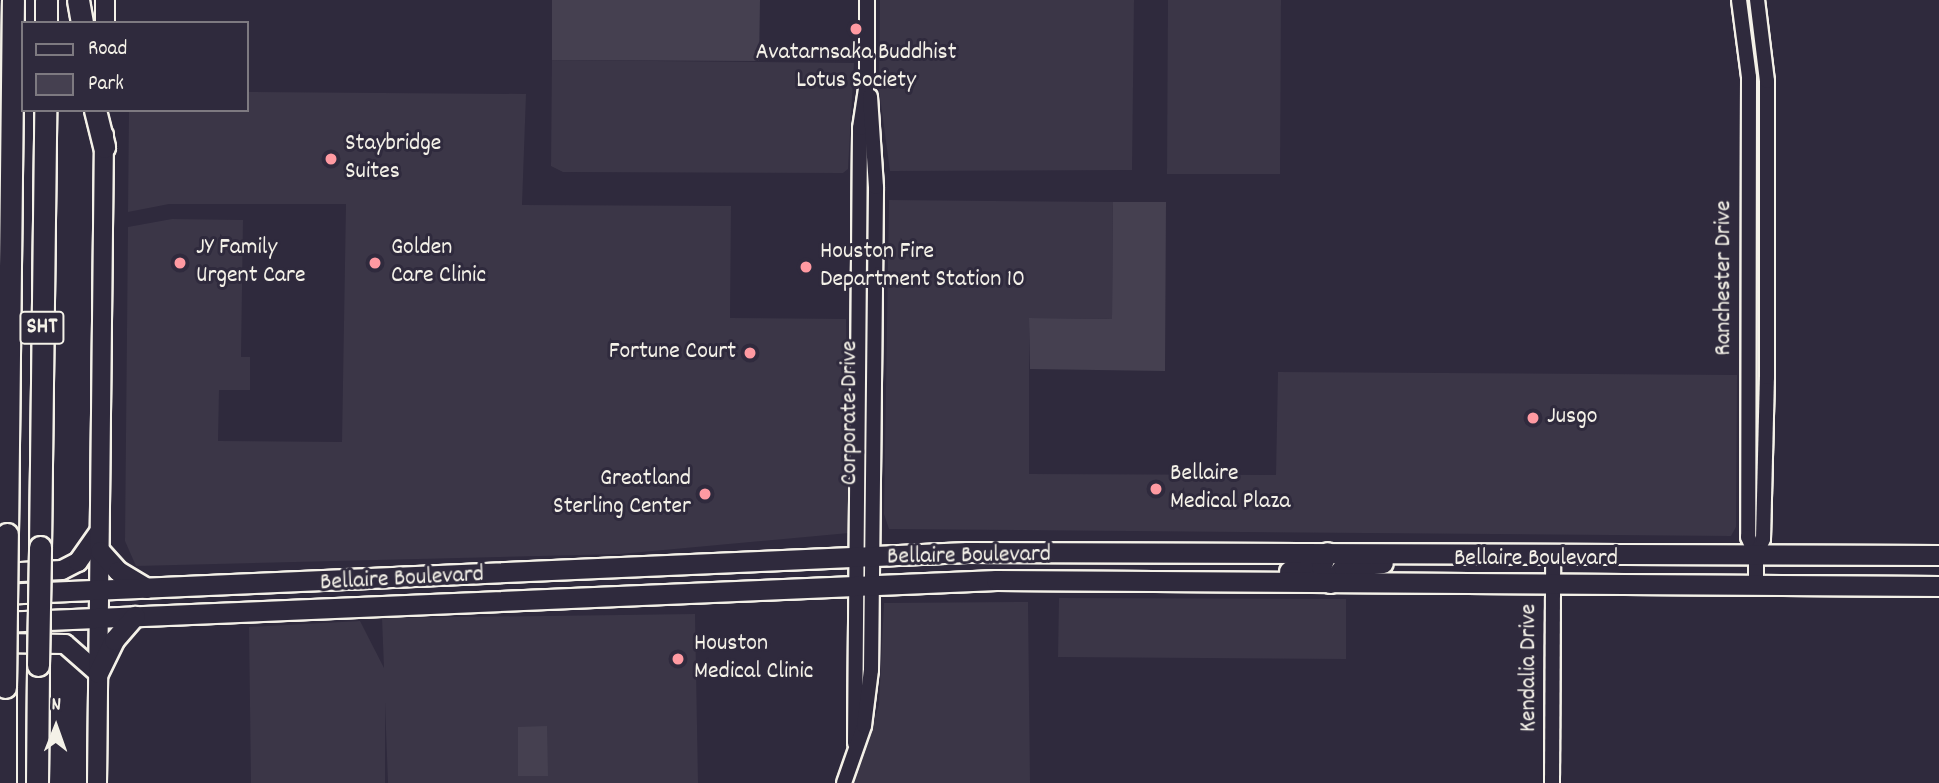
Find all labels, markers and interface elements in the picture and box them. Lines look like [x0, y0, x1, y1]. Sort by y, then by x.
legend [21, 21, 248, 112]
marker: Avatarnsaka Buddhist Lotus Society [848, 21, 864, 37]
text: Road [88, 35, 127, 65]
place label: Avatarnsaka Buddhist Lotus Society [756, 40, 956, 96]
text: Park [88, 70, 124, 100]
place label: Staybridge Suites [345, 131, 441, 187]
marker: Staybridge Suites [323, 151, 339, 167]
street label: Ranchester Drive [1711, 200, 1739, 356]
place label: JY Family Urgent Care [196, 235, 306, 291]
place label: Golden Care Clinic [391, 235, 486, 291]
place label: Houston Fire Department Station 10 [820, 239, 1025, 295]
marker: JY Family Urgent Care [170, 253, 190, 273]
marker: Golden Care Clinic [365, 253, 385, 273]
marker: Houston Fire Department Station 10 [798, 259, 814, 275]
road number: SHT [19, 308, 65, 348]
place label: Fortune Court [609, 339, 736, 367]
street label: Corporate Drive [837, 341, 865, 485]
marker: Fortune Court [742, 345, 758, 361]
place label: Jusgo [1547, 404, 1597, 432]
marker: Jusgo [1525, 410, 1541, 426]
place label: Bellaire Medical Plaza [1170, 461, 1291, 517]
place label: Greatland Sterling Center [553, 466, 691, 522]
marker: Bellaire Medical Plaza [1148, 481, 1164, 497]
marker: Greatland Sterling Center [697, 486, 713, 502]
street label: Bellaire Boulevard [887, 541, 1051, 573]
street label: Bellaire Boulevard [1454, 546, 1618, 574]
street label: Bellaire Boulevard [319, 561, 485, 599]
street label: Kendalia Drive [1516, 604, 1544, 732]
place label: Houston Medical Clinic [694, 631, 813, 687]
marker: Houston Medical Clinic [668, 649, 688, 669]
north arrow [21, 692, 91, 762]
text: N [51, 692, 61, 719]

